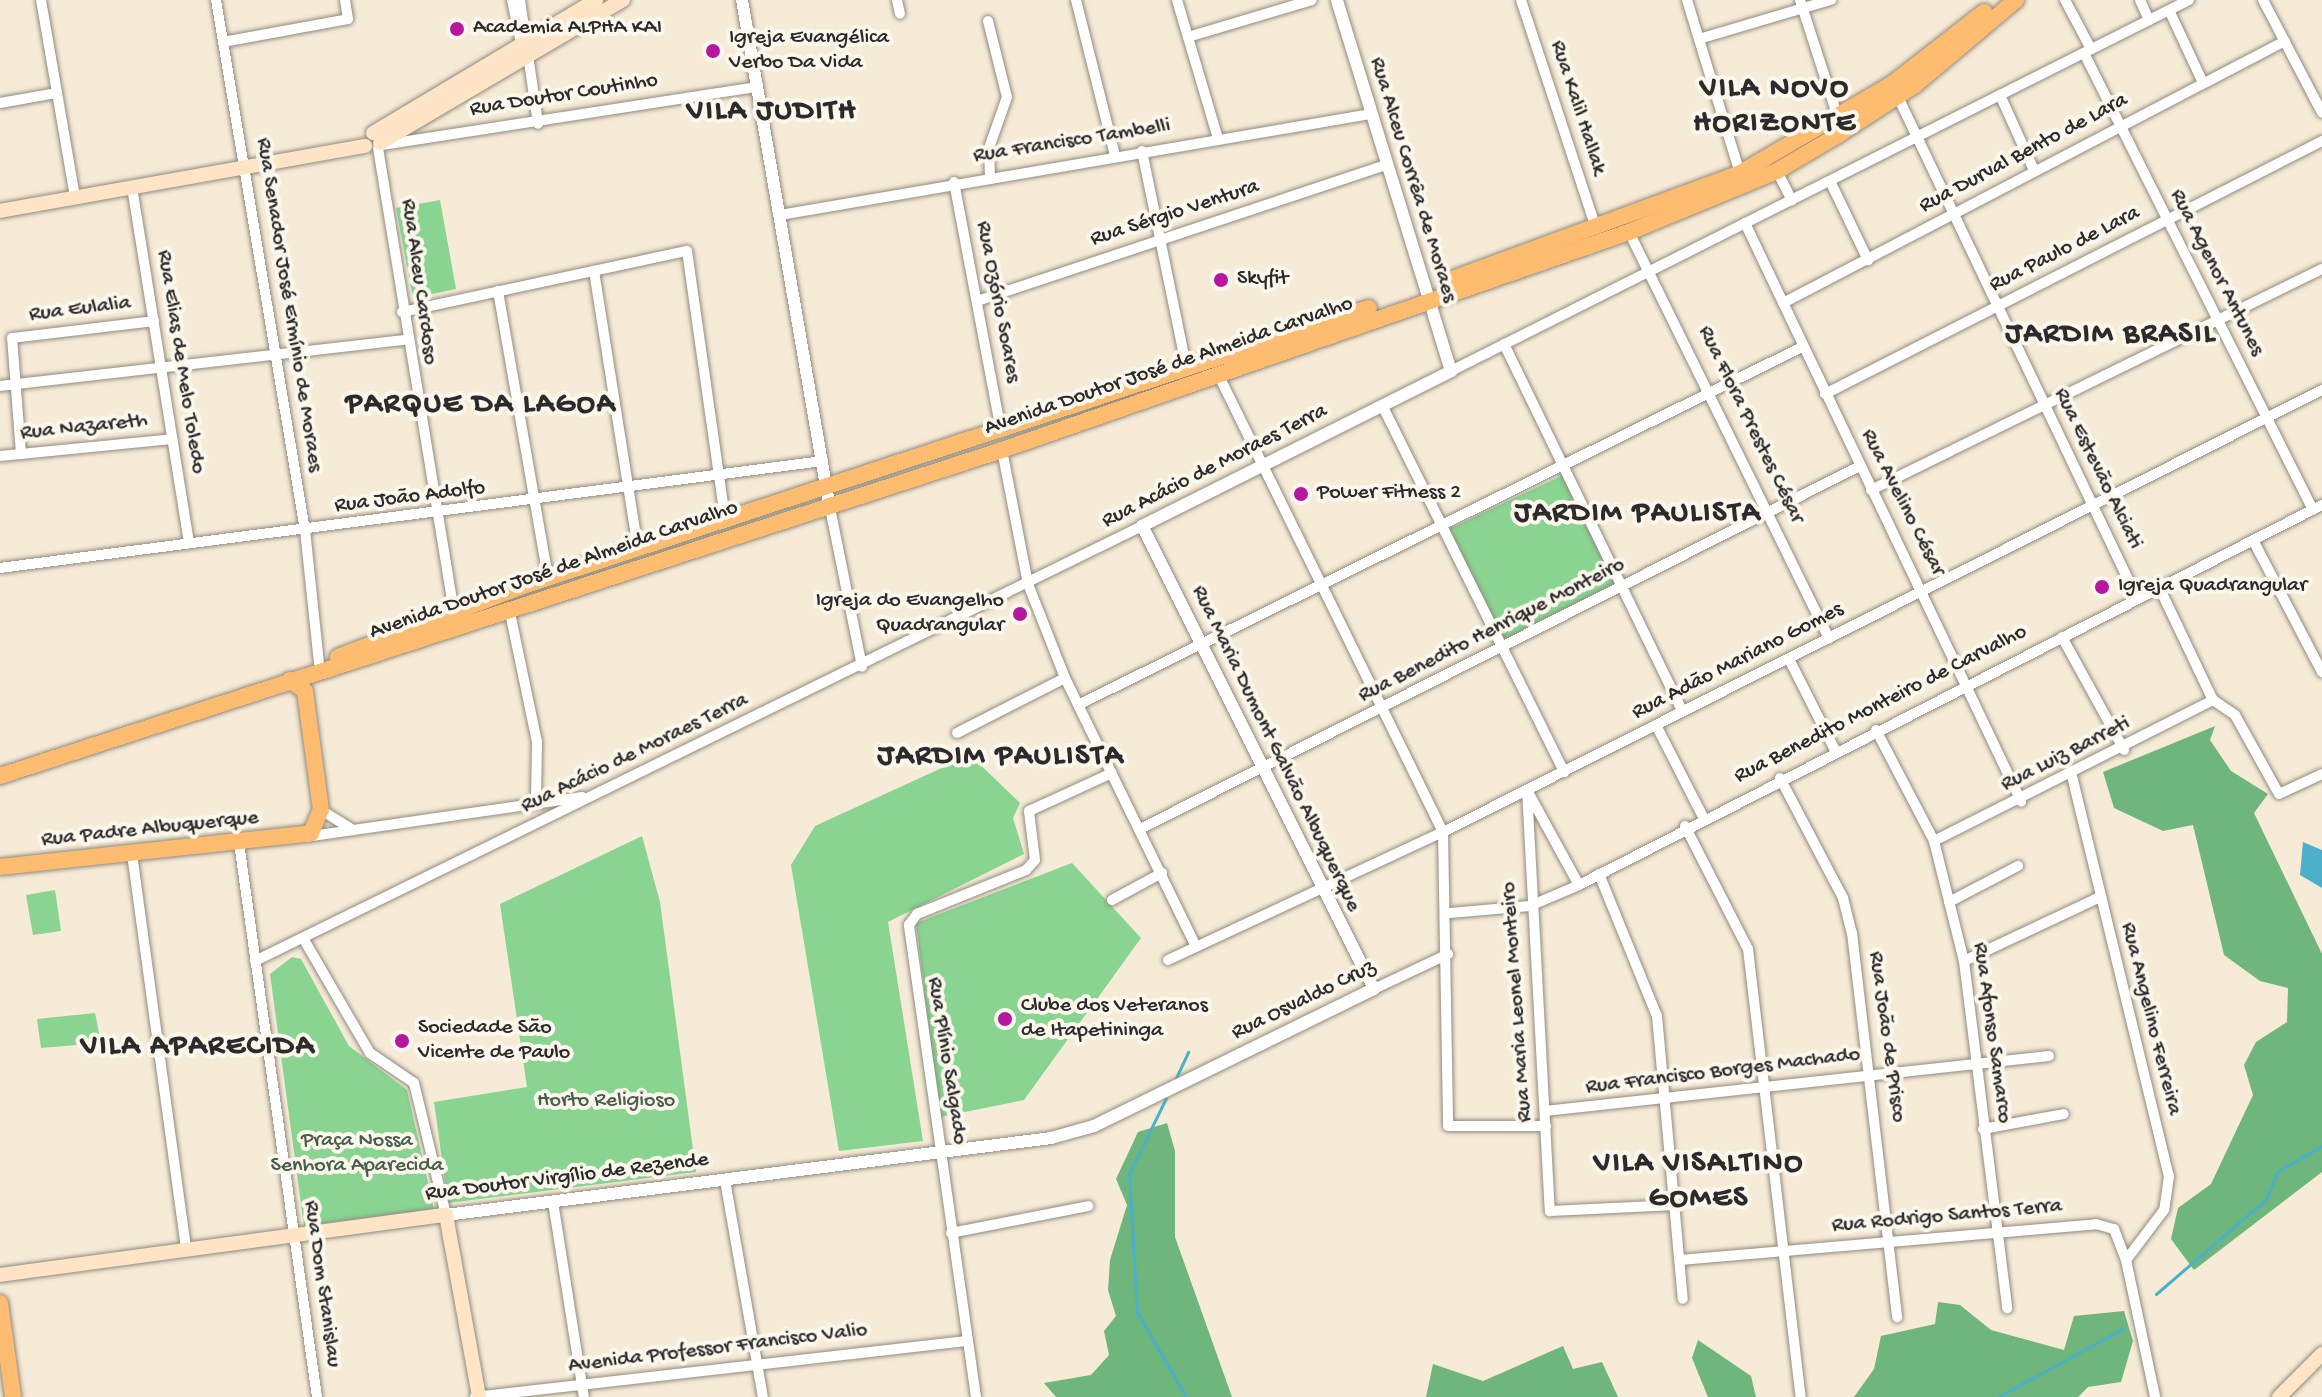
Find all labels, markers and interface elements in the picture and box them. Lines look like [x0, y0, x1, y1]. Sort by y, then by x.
place label: Academia ALPHA KAI [473, 16, 662, 42]
marker: Academia ALPHA KAI [448, 20, 466, 38]
place label: Igreja Evangélica Verbo Da Vida [729, 25, 889, 76]
street label: Rua Kalil Hallak [1543, 37, 1611, 179]
marker: Igreja Evangélica Verbo Da Vida [704, 42, 722, 60]
street label: Rua Alceu Corrêa de Moraes [1362, 54, 1462, 306]
street label: Rua Doutor Coutinho [468, 68, 660, 124]
district label: VILA NOVO HORIZONTE [1693, 72, 1857, 142]
street label: Rua Durval Bento de Lara [1915, 88, 2133, 220]
district label: VILA JUDITH [687, 95, 857, 131]
street label: Rua Francisco Tambelli [972, 113, 1172, 171]
street label: Rua Senador José Ermínio de Moraes [249, 136, 327, 474]
street label: Rua Sérgio Ventura [1087, 174, 1263, 254]
street label: Rua Agenor Antunes [2163, 185, 2269, 361]
street label: Rua Alceu Cardoso [393, 197, 443, 367]
street label: Rua Paulo de Lara [1985, 201, 2145, 299]
street label: Rua Ozório Soares [968, 219, 1026, 385]
street label: Rua Elias de Melo Toledo [149, 248, 211, 476]
place label: Skyfit [1237, 267, 1288, 293]
marker: Skyfit [1212, 271, 1230, 289]
street label: Rua Eulalia [28, 291, 132, 329]
street label: Avenida Doutor José de Almeida Carvalho [981, 291, 1357, 443]
district label: JARDIM BRASIL [2006, 318, 2216, 354]
street label: Rua Flora Prestes César [1691, 322, 1809, 528]
street label: Rua Estevão Alciati [2047, 384, 2147, 554]
district label: PARQUE DA LAGOA [346, 388, 616, 424]
street label: Rua Acácio de Moraes Terra [1098, 399, 1332, 535]
street label: Rua Nazareth [19, 408, 149, 448]
street label: Rua Avelino César [1854, 425, 1950, 581]
street label: Rua João Adolfo [333, 476, 487, 520]
place label: Power Fitness 2 [1317, 481, 1461, 507]
marker: Power Fitness 2 [1292, 485, 1310, 503]
street label: Avenida Doutor José de Almeida Carvalho [366, 495, 742, 647]
district label: JARDIM PAULISTA [1515, 497, 1761, 533]
street label: Rua Benedito Henrique Monteiro [1354, 552, 1630, 710]
place label: Igreja Quadrangular [2118, 574, 2307, 600]
marker: Igreja Quadrangular [2093, 578, 2111, 596]
street label: Rua Maria Dumont Galvão Albuquerque [1184, 582, 1366, 916]
place label: Igreja do Evangelho Quadrangular [816, 588, 1004, 640]
street label: Rua Adão Mariano Gomes [1628, 597, 1848, 727]
marker: Igreja do Evangelho Quadrangular [1011, 605, 1029, 623]
street label: Rua Benedito Monteiro de Carvalho [1730, 619, 2032, 791]
street label: Rua Acácio de Moraes Terra [517, 688, 753, 820]
street label: Rua Luiz Barreti [1997, 711, 2135, 799]
district label: JARDIM PAULISTA [878, 740, 1124, 776]
street label: Rua Padre Albuquerque [40, 805, 260, 855]
street label: Rua Maria Leonel Monteiro [1496, 881, 1540, 1123]
street label: Rua Angelino Ferreira [2113, 920, 2187, 1118]
street label: Rua Afonso Samarco [1965, 941, 2017, 1125]
street label: Rua João de Prisco [1861, 950, 1911, 1124]
street label: Rua Osvaldo Cruz [1228, 955, 1380, 1047]
street label: Rua Plínio Salgado [920, 975, 972, 1147]
place label: Clube dos Veteranos de Itapetininga [1021, 993, 1208, 1044]
marker: Clube dos Veteranos de Itapetininga [996, 1010, 1014, 1028]
place label: Sociedade São Vicente de Paulo [418, 1015, 570, 1066]
district label: VILA APARECIDA [81, 1030, 315, 1066]
marker: Sociedade São Vicente de Paulo [393, 1032, 411, 1050]
street label: Rua Francisco Borges Machado [1584, 1042, 1862, 1102]
park label: Horto Religioso [537, 1089, 675, 1115]
park label: Praça Nossa Senhora Aparecida [271, 1128, 443, 1180]
district label: VILA VISALTINO GOMES [1594, 1147, 1804, 1218]
street label: Rua Doutor Virgílio de Rezende [424, 1148, 710, 1208]
street label: Rua Rodrigo Santos Terra [1831, 1194, 2063, 1240]
street label: Rua Dom Stanislau [296, 1199, 346, 1369]
street label: Avenida Professor Francisco Valio [567, 1318, 869, 1380]

